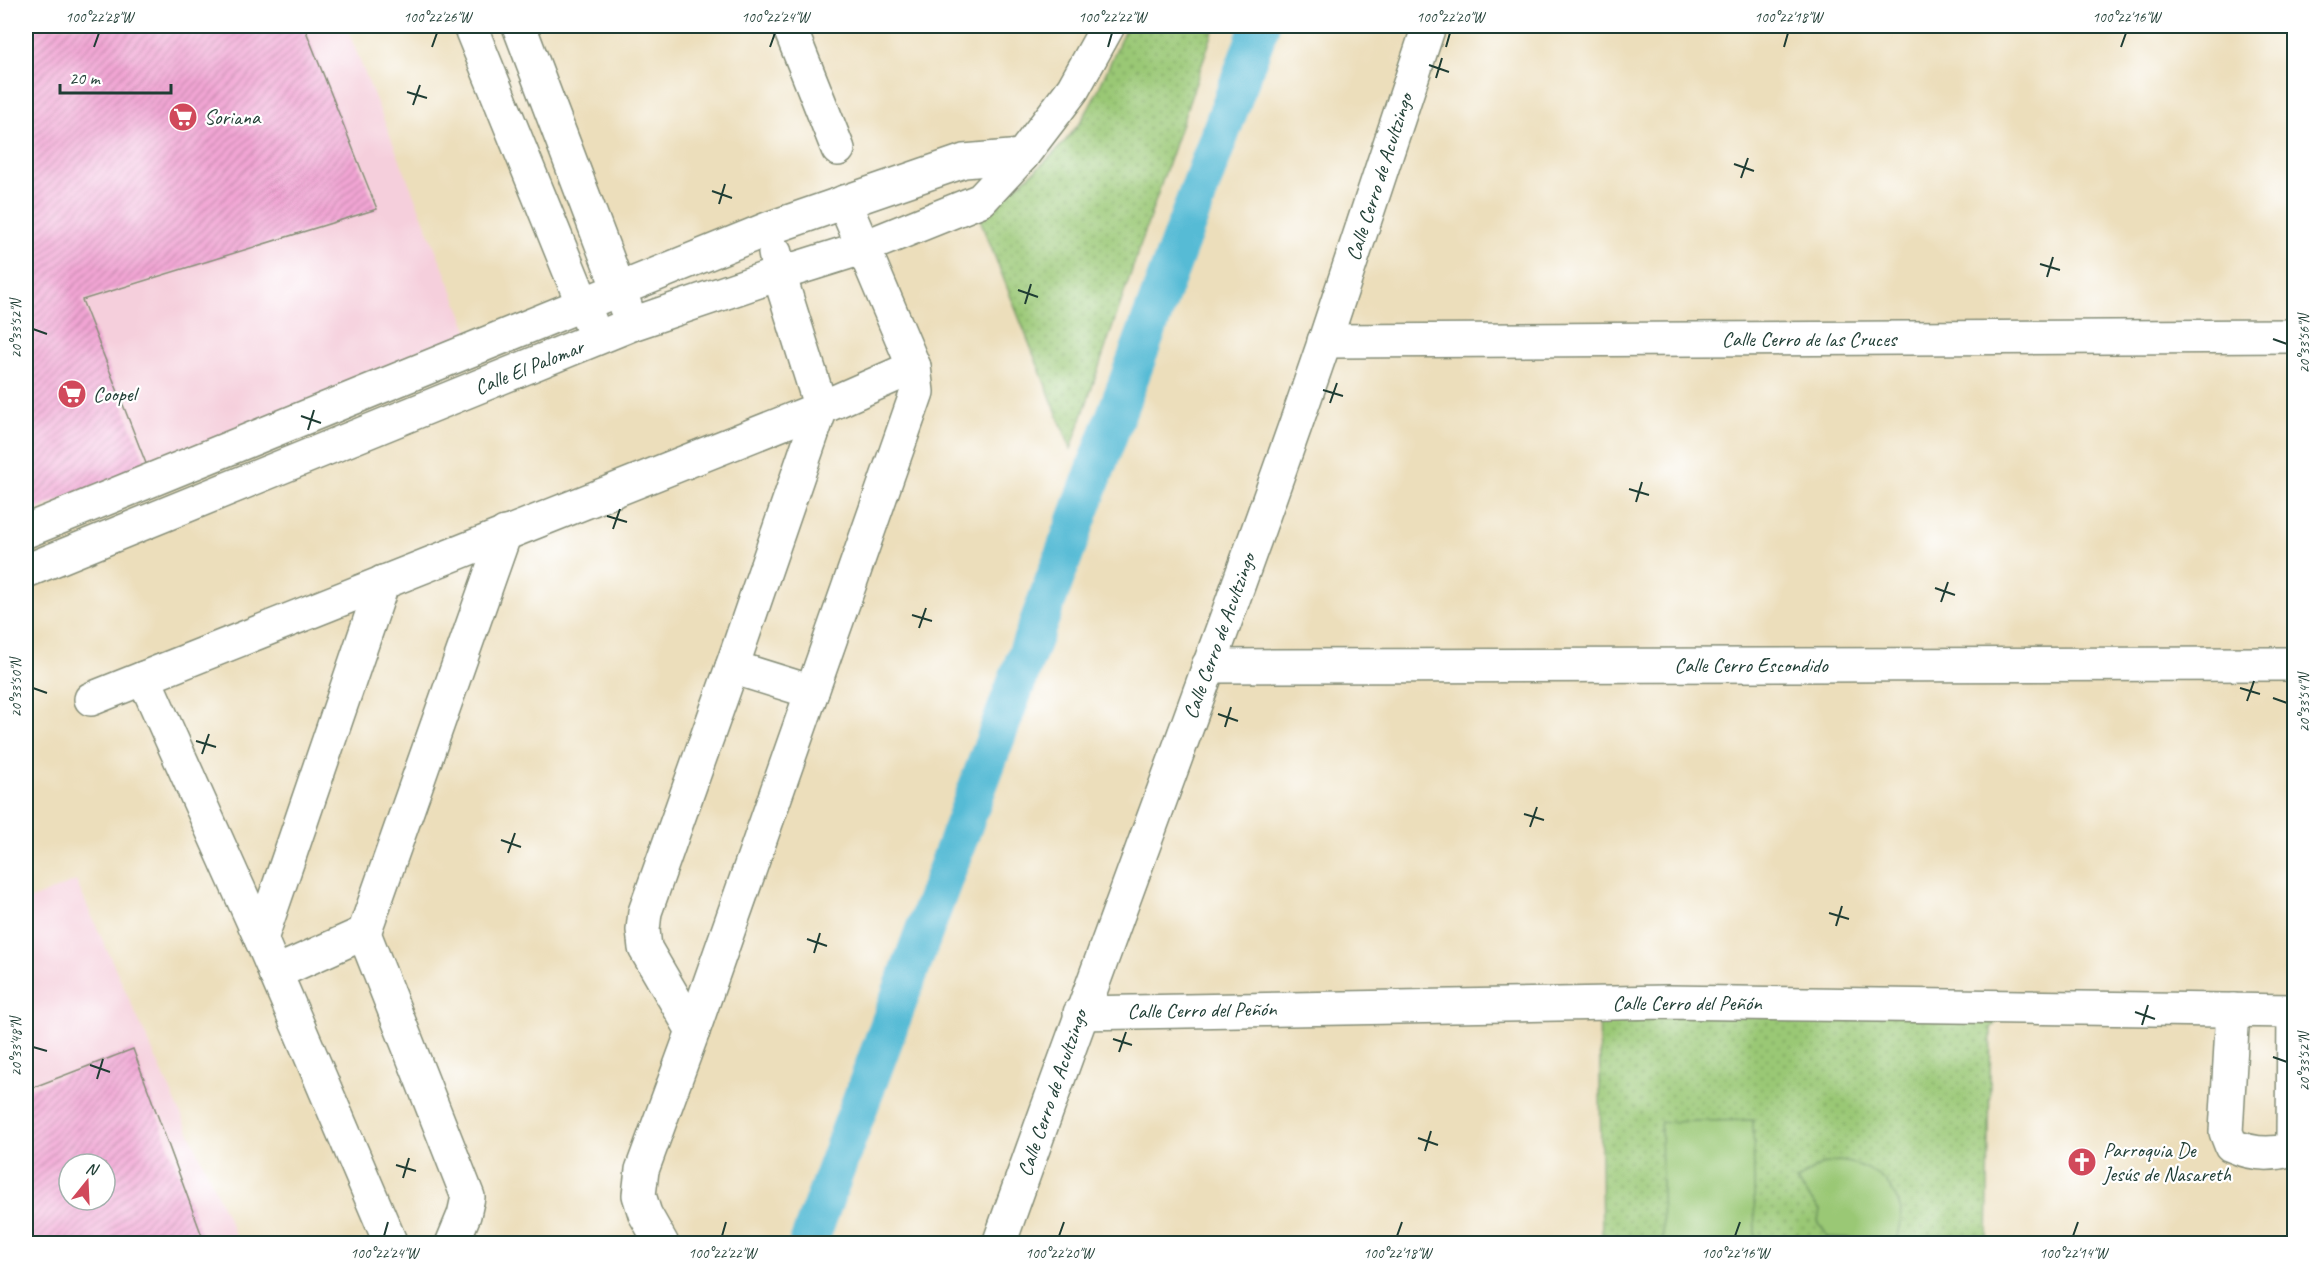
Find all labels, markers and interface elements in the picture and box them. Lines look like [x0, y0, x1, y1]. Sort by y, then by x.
text: 100°22'28"W [65, 8, 136, 27]
text: 100°22'26"W [403, 8, 474, 27]
text: 100°22'24"W [741, 8, 812, 27]
text: 100°22'22"W [1078, 8, 1149, 27]
text: 100°22'20"W [1416, 8, 1487, 27]
text: 100°22'18"W [1754, 8, 1825, 27]
text: 100°22'16"W [2092, 8, 2163, 27]
scale bar [60, 57, 171, 95]
text: 20 m [69, 67, 102, 89]
street label: Calle Cerro de Acultzingo [1340, 88, 1419, 264]
supermarket icon: Soriana [167, 101, 199, 133]
place label: Soriana [204, 104, 262, 130]
text: 20°33'52"N [7, 296, 26, 359]
text: 20°33'56"N [2295, 311, 2314, 374]
street label: Calle Cerro de las Cruces [1722, 326, 1898, 352]
street label: Calle El Palomar [471, 333, 589, 401]
supermarket icon: Coopel [56, 378, 88, 410]
place label: Coopel [93, 381, 140, 407]
street label: Calle Cerro de Acultzingo [1177, 547, 1262, 722]
street label: Calle Cerro Escondido [1674, 652, 1829, 678]
text: 20°33'50"N [7, 655, 26, 718]
text: 20°33'54"N [2295, 670, 2314, 733]
street label: Calle Cerro del Peñón [1612, 990, 1762, 1016]
street label: Calle Cerro del Peñón [1127, 996, 1277, 1024]
street label: Calle Cerro de Acultzingo [1011, 1004, 1094, 1180]
text: 20°33'48"N [7, 1014, 26, 1077]
text: 20°33'52"N [2295, 1029, 2314, 1092]
place label: Parroquia De Jesús de Nasareth [2102, 1137, 2231, 1187]
church icon: Parroquia De Jesús de Nasareth [2066, 1146, 2098, 1178]
north arrow [57, 1152, 117, 1212]
text: N [84, 1158, 102, 1181]
text: 100°22'24"W [350, 1244, 421, 1263]
text: 100°22'22"W [688, 1244, 759, 1263]
text: 100°22'20"W [1025, 1244, 1096, 1263]
text: 100°22'18"W [1363, 1244, 1434, 1263]
text: 100°22'16"W [1701, 1244, 1772, 1263]
text: 100°22'14"W [2039, 1244, 2110, 1263]

